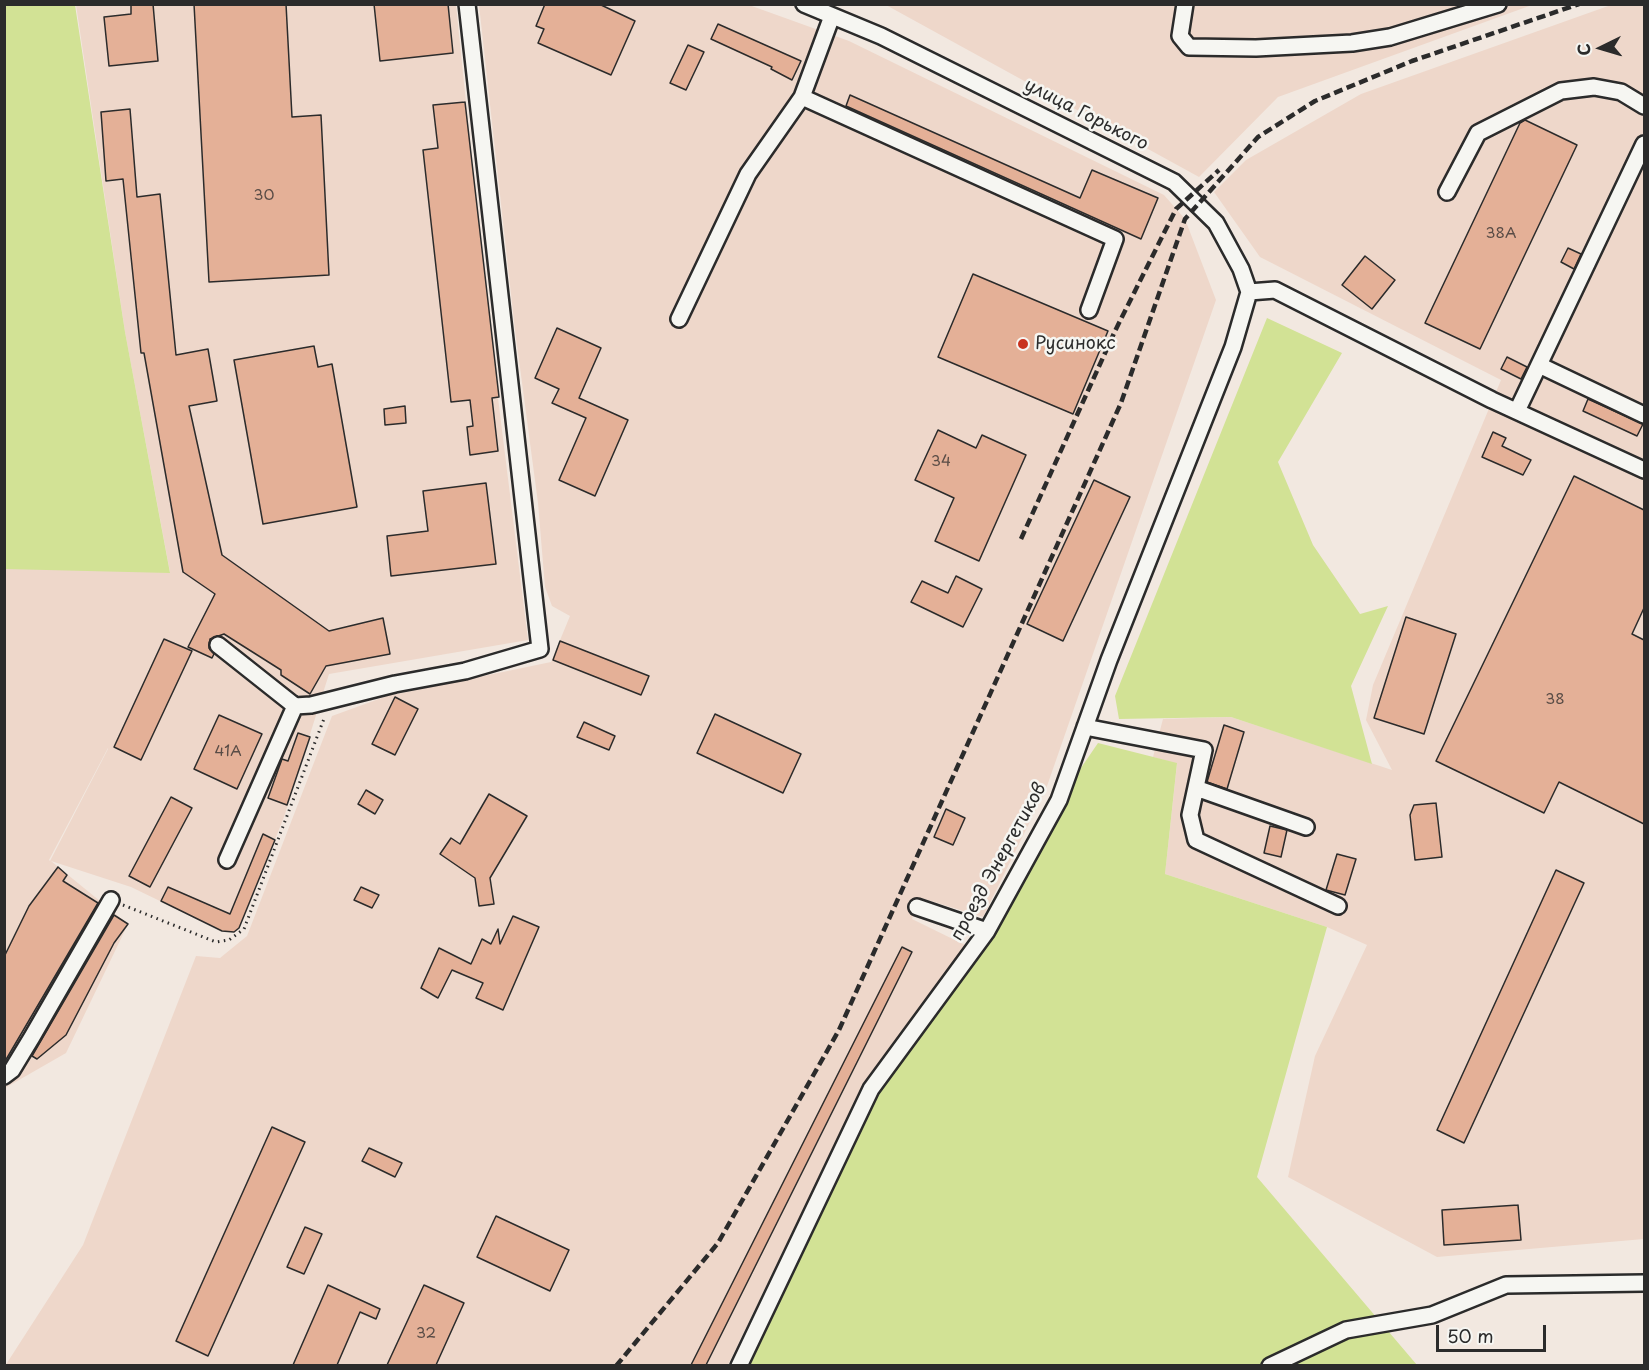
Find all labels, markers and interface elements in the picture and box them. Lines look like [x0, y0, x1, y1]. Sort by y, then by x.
north arrow [1571, 18, 1631, 78]
text: С [1571, 43, 1596, 57]
street label: улица Горького [1020, 74, 1152, 156]
house number: 30 [254, 187, 274, 205]
house number: 38А [1486, 225, 1516, 243]
place label: Русинокс [1035, 333, 1116, 355]
marker: Русинокс [1016, 337, 1030, 351]
house number: 34 [931, 453, 951, 471]
house number: 38 [1545, 691, 1565, 709]
house number: 41А [214, 743, 242, 761]
street label: проезд Энергетиков [947, 779, 1051, 945]
scale bar [1439, 1313, 1548, 1351]
text: 50 m [1447, 1322, 1494, 1349]
house number: 32 [416, 1325, 436, 1343]

